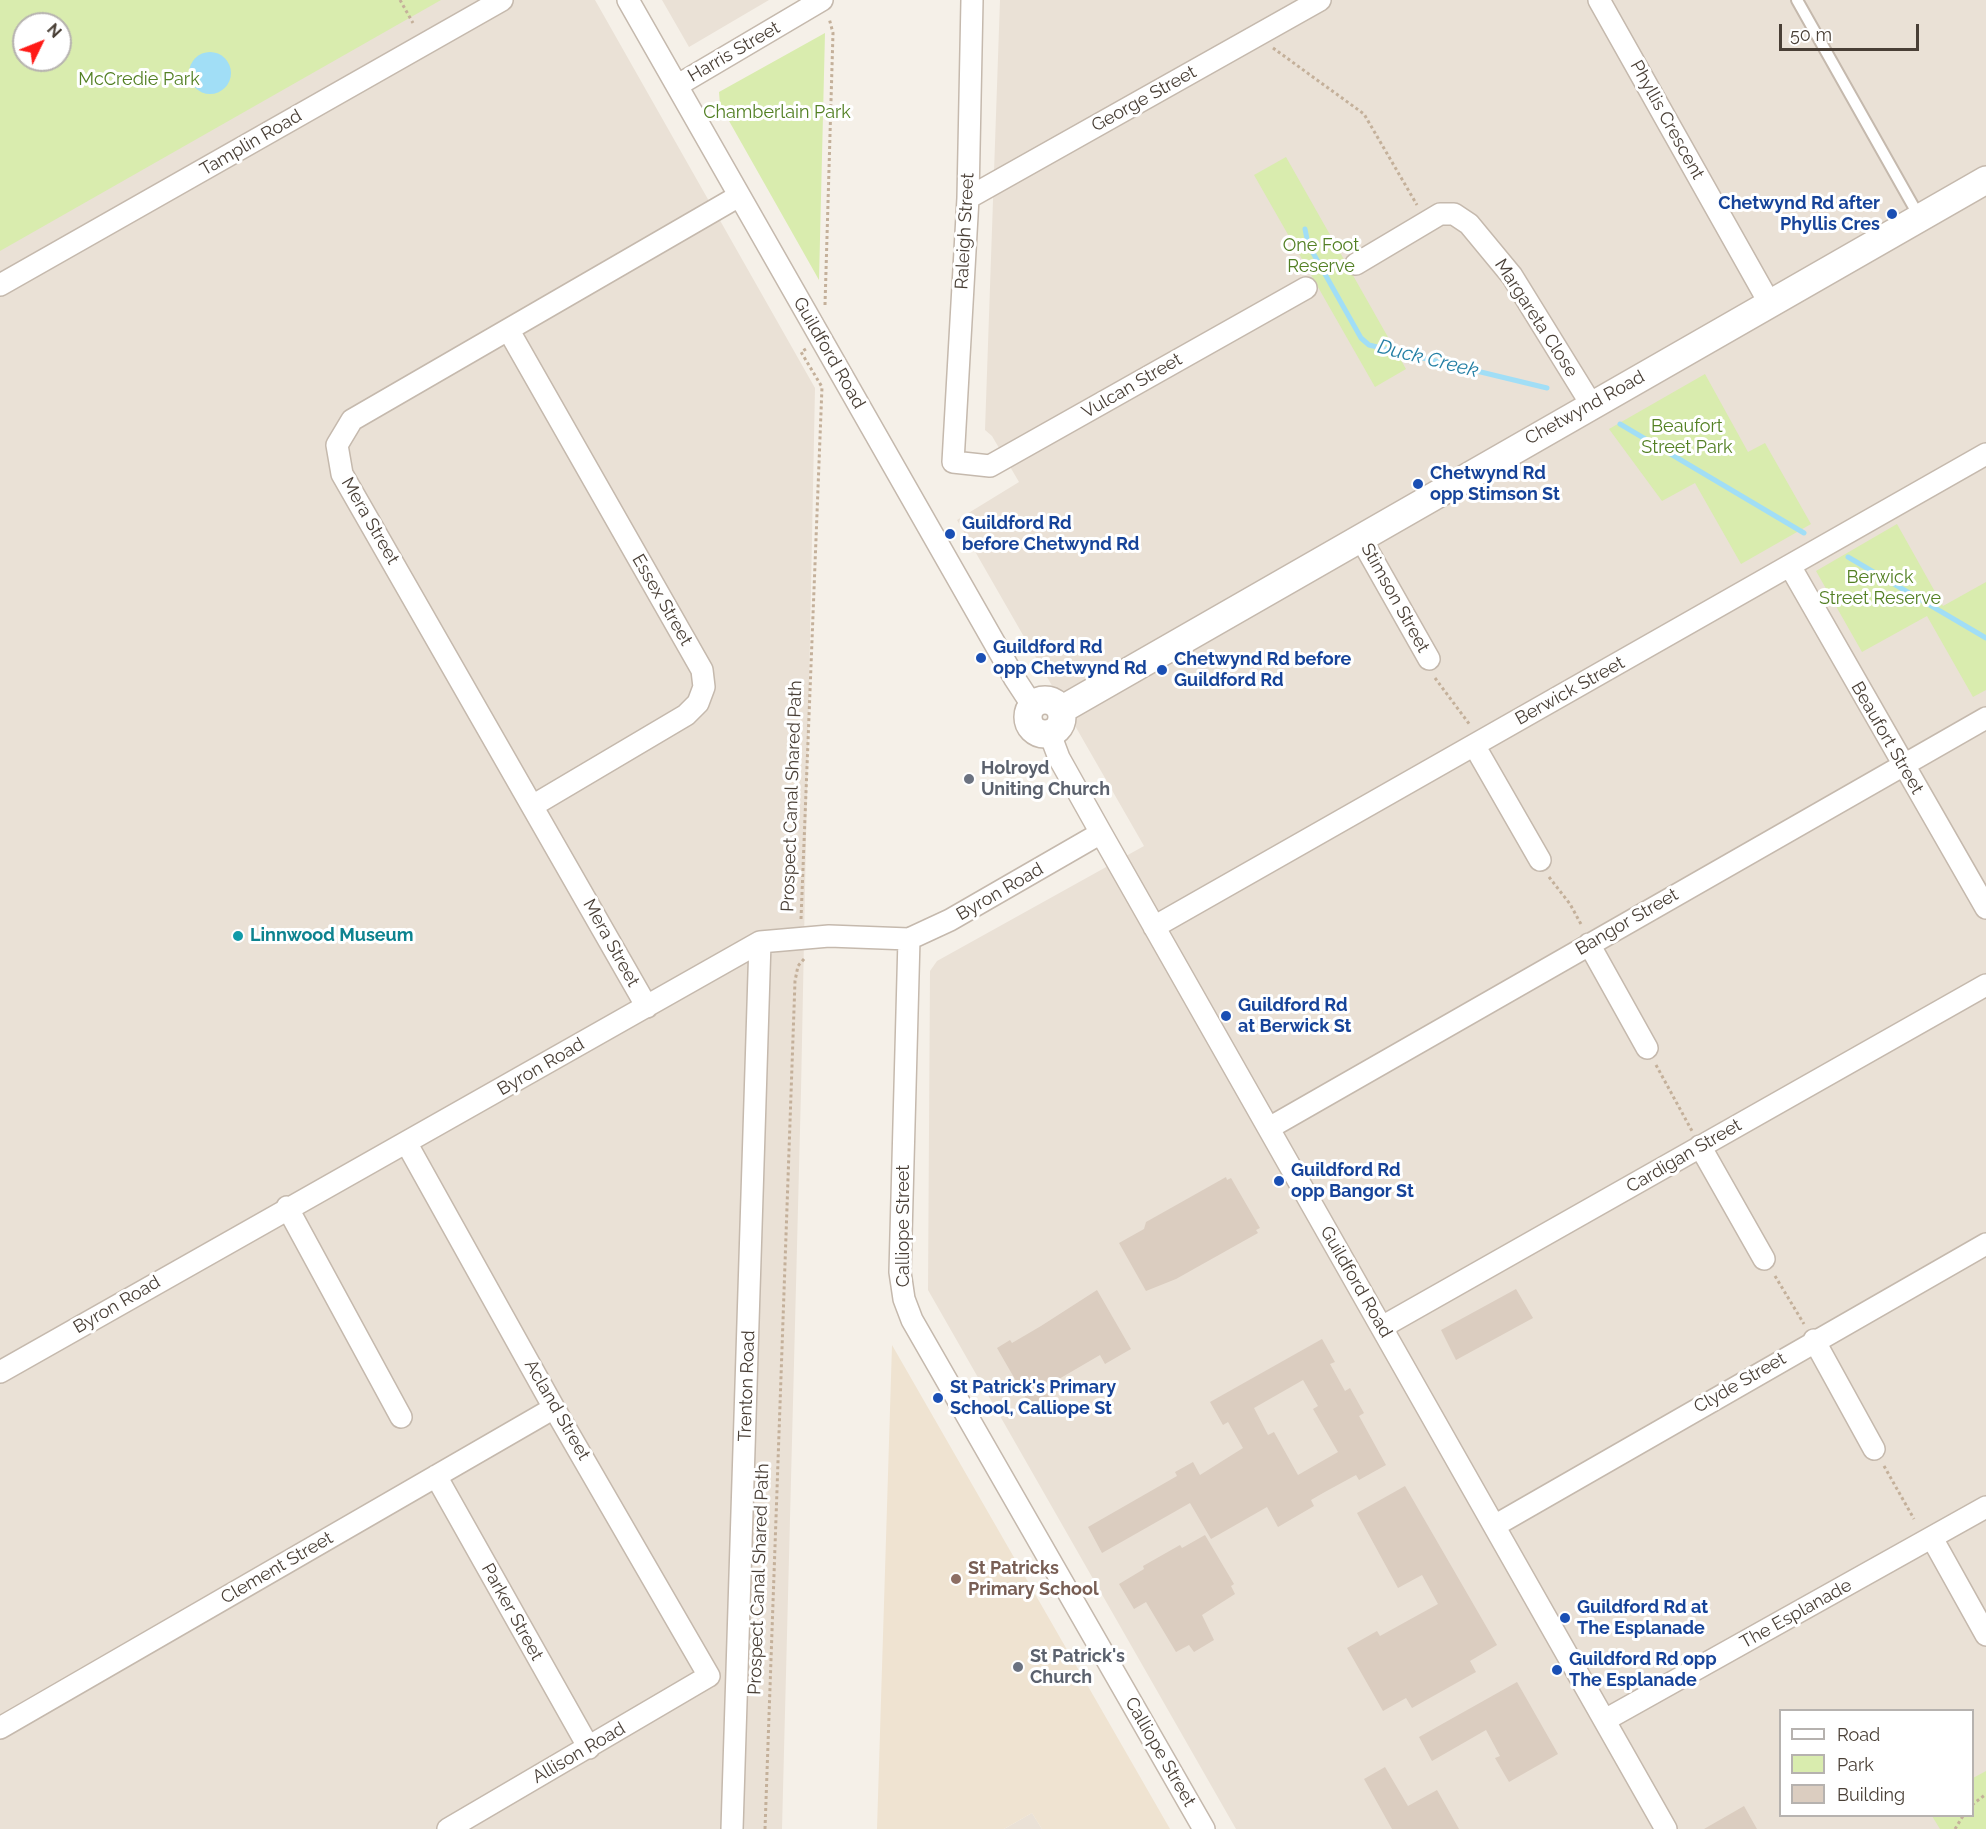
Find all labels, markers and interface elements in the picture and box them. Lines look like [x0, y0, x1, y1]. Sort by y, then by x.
north arrow [12, 12, 72, 72]
scale bar [1782, 12, 1922, 50]
street label: Harris Street [684, 17, 784, 87]
text: N [43, 20, 65, 42]
text: 50 m [1790, 24, 1832, 45]
street label: Phyllis Crescent [1625, 57, 1709, 183]
street label: George Street [1088, 61, 1200, 137]
park label: McCredie Park [78, 69, 200, 91]
park label: Chamberlain Park [703, 102, 851, 124]
street label: Tamplin Road [196, 105, 306, 181]
street label: Raleigh Street [951, 172, 979, 290]
place label: Chetwynd Rd after Phyllis Cres [1718, 193, 1880, 236]
marker: Chetwynd Rd after Phyllis Cres [1885, 207, 1899, 221]
park label: One Foot Reserve [1283, 235, 1359, 278]
street label: Margareta Close [1490, 255, 1582, 381]
street label: Guildford Road [788, 293, 870, 413]
water label: Duck Creek [1375, 335, 1481, 383]
street label: Vulcan Street [1078, 349, 1186, 423]
street label: Chetwynd Road [1522, 366, 1648, 450]
park label: Beaufort Street Park [1641, 416, 1733, 458]
place label: Chetwynd Rd opp Stimson St [1430, 463, 1560, 506]
street label: Mera Street [336, 474, 404, 568]
marker: Chetwynd Rd opp Stimson St [1411, 477, 1425, 491]
place label: Guildford Rd before Chetwynd Rd [962, 513, 1139, 556]
marker: Guildford Rd before Chetwynd Rd [943, 527, 957, 541]
street label: Stimson Street [1356, 540, 1434, 656]
street label: Essex Street [627, 550, 697, 650]
park label: Berwick Street Reserve [1819, 567, 1941, 610]
place label: Guildford Rd opp Chetwynd Rd [993, 637, 1147, 680]
place label: Chetwynd Rd before Guildford Rd [1174, 649, 1351, 692]
marker: Guildford Rd opp Chetwynd Rd [974, 651, 988, 665]
street label: Berwick Street [1512, 652, 1628, 730]
marker: Chetwynd Rd before Guildford Rd [1155, 663, 1169, 677]
street label: Beaufort Street [1846, 678, 1928, 798]
street label: Prospect Canal Shared Path [777, 680, 807, 912]
place label: Holroyd Uniting Church [981, 758, 1110, 800]
marker: Holroyd Uniting Church [962, 772, 976, 786]
street label: Byron Road [953, 858, 1047, 926]
street label: Bangor Street [1572, 884, 1682, 960]
street label: Mera Street [578, 895, 644, 991]
place label: Linnwood Museum [250, 925, 413, 947]
marker: Linnwood Museum [231, 929, 245, 943]
place label: Guildford Rd at Berwick St [1238, 995, 1351, 1038]
marker: Guildford Rd at Berwick St [1219, 1009, 1233, 1023]
street label: Byron Road [494, 1033, 588, 1101]
street label: Cardigan Street [1623, 1114, 1745, 1198]
place label: Guildford Rd opp Bangor St [1291, 1160, 1414, 1202]
street label: Calliope Street [893, 1165, 915, 1287]
marker: Guildford Rd opp Bangor St [1272, 1174, 1286, 1188]
street label: Guildford Road [1315, 1222, 1397, 1342]
street label: Byron Road [70, 1271, 164, 1339]
street label: Trenton Road [734, 1330, 760, 1442]
street label: Clyde Street [1690, 1348, 1790, 1418]
street label: Acland Street [519, 1356, 595, 1464]
place label: St Patrick's Primary School, Calliope St [950, 1377, 1116, 1420]
marker: St Patrick's Primary School, Calliope St [931, 1391, 945, 1405]
street label: Prospect Canal Shared Path [744, 1463, 774, 1695]
street label: Clement Street [217, 1527, 337, 1609]
place label: St Patricks Primary School [968, 1558, 1099, 1600]
street label: Parker Street [476, 1560, 548, 1664]
marker: St Patricks Primary School [949, 1572, 963, 1586]
street label: The Esplanade [1736, 1574, 1856, 1654]
place label: Guildford Rd at The Esplanade [1577, 1597, 1708, 1640]
marker: Guildford Rd at The Esplanade [1558, 1611, 1572, 1625]
place label: St Patrick's Church [1030, 1646, 1125, 1688]
place label: Guildford Rd opp The Esplanade [1569, 1649, 1717, 1692]
marker: St Patrick's Church [1011, 1660, 1025, 1674]
marker: Guildford Rd opp The Esplanade [1550, 1663, 1564, 1677]
street label: Calliope Street [1120, 1693, 1200, 1811]
legend [1779, 1709, 1974, 1817]
street label: Allison Road [529, 1718, 629, 1788]
text: Road [1837, 1724, 1880, 1745]
text: Park [1837, 1754, 1874, 1775]
text: Building [1837, 1784, 1905, 1805]

